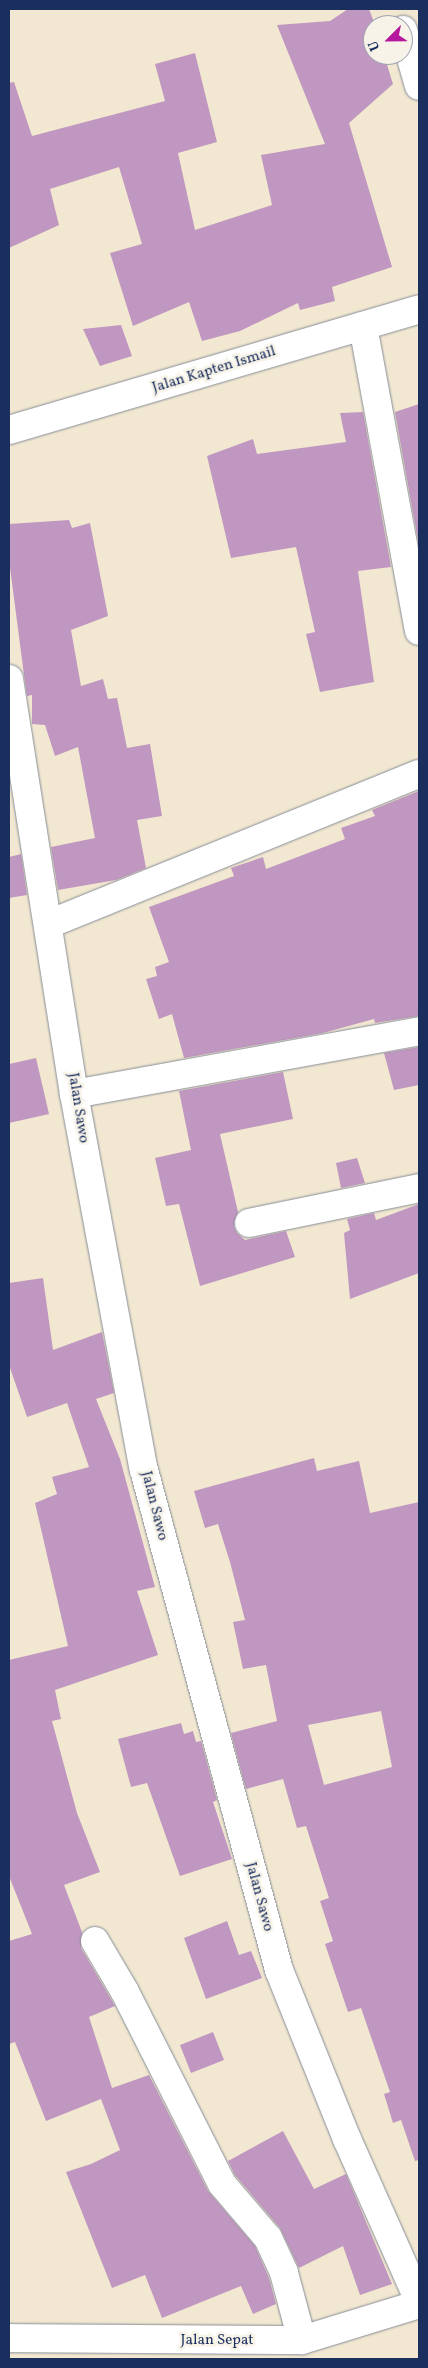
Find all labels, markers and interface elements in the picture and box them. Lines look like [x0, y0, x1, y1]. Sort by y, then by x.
north arrow [363, 15, 413, 65]
text: U [364, 38, 385, 54]
street label: Jalan Kapten Ismail [150, 343, 278, 397]
street label: Jalan Sawo [64, 1072, 92, 1144]
street label: Jalan Sawo [137, 1469, 171, 1543]
street label: Jalan Sawo [241, 1860, 277, 1934]
street label: Jalan Sepat [181, 2332, 253, 2350]

